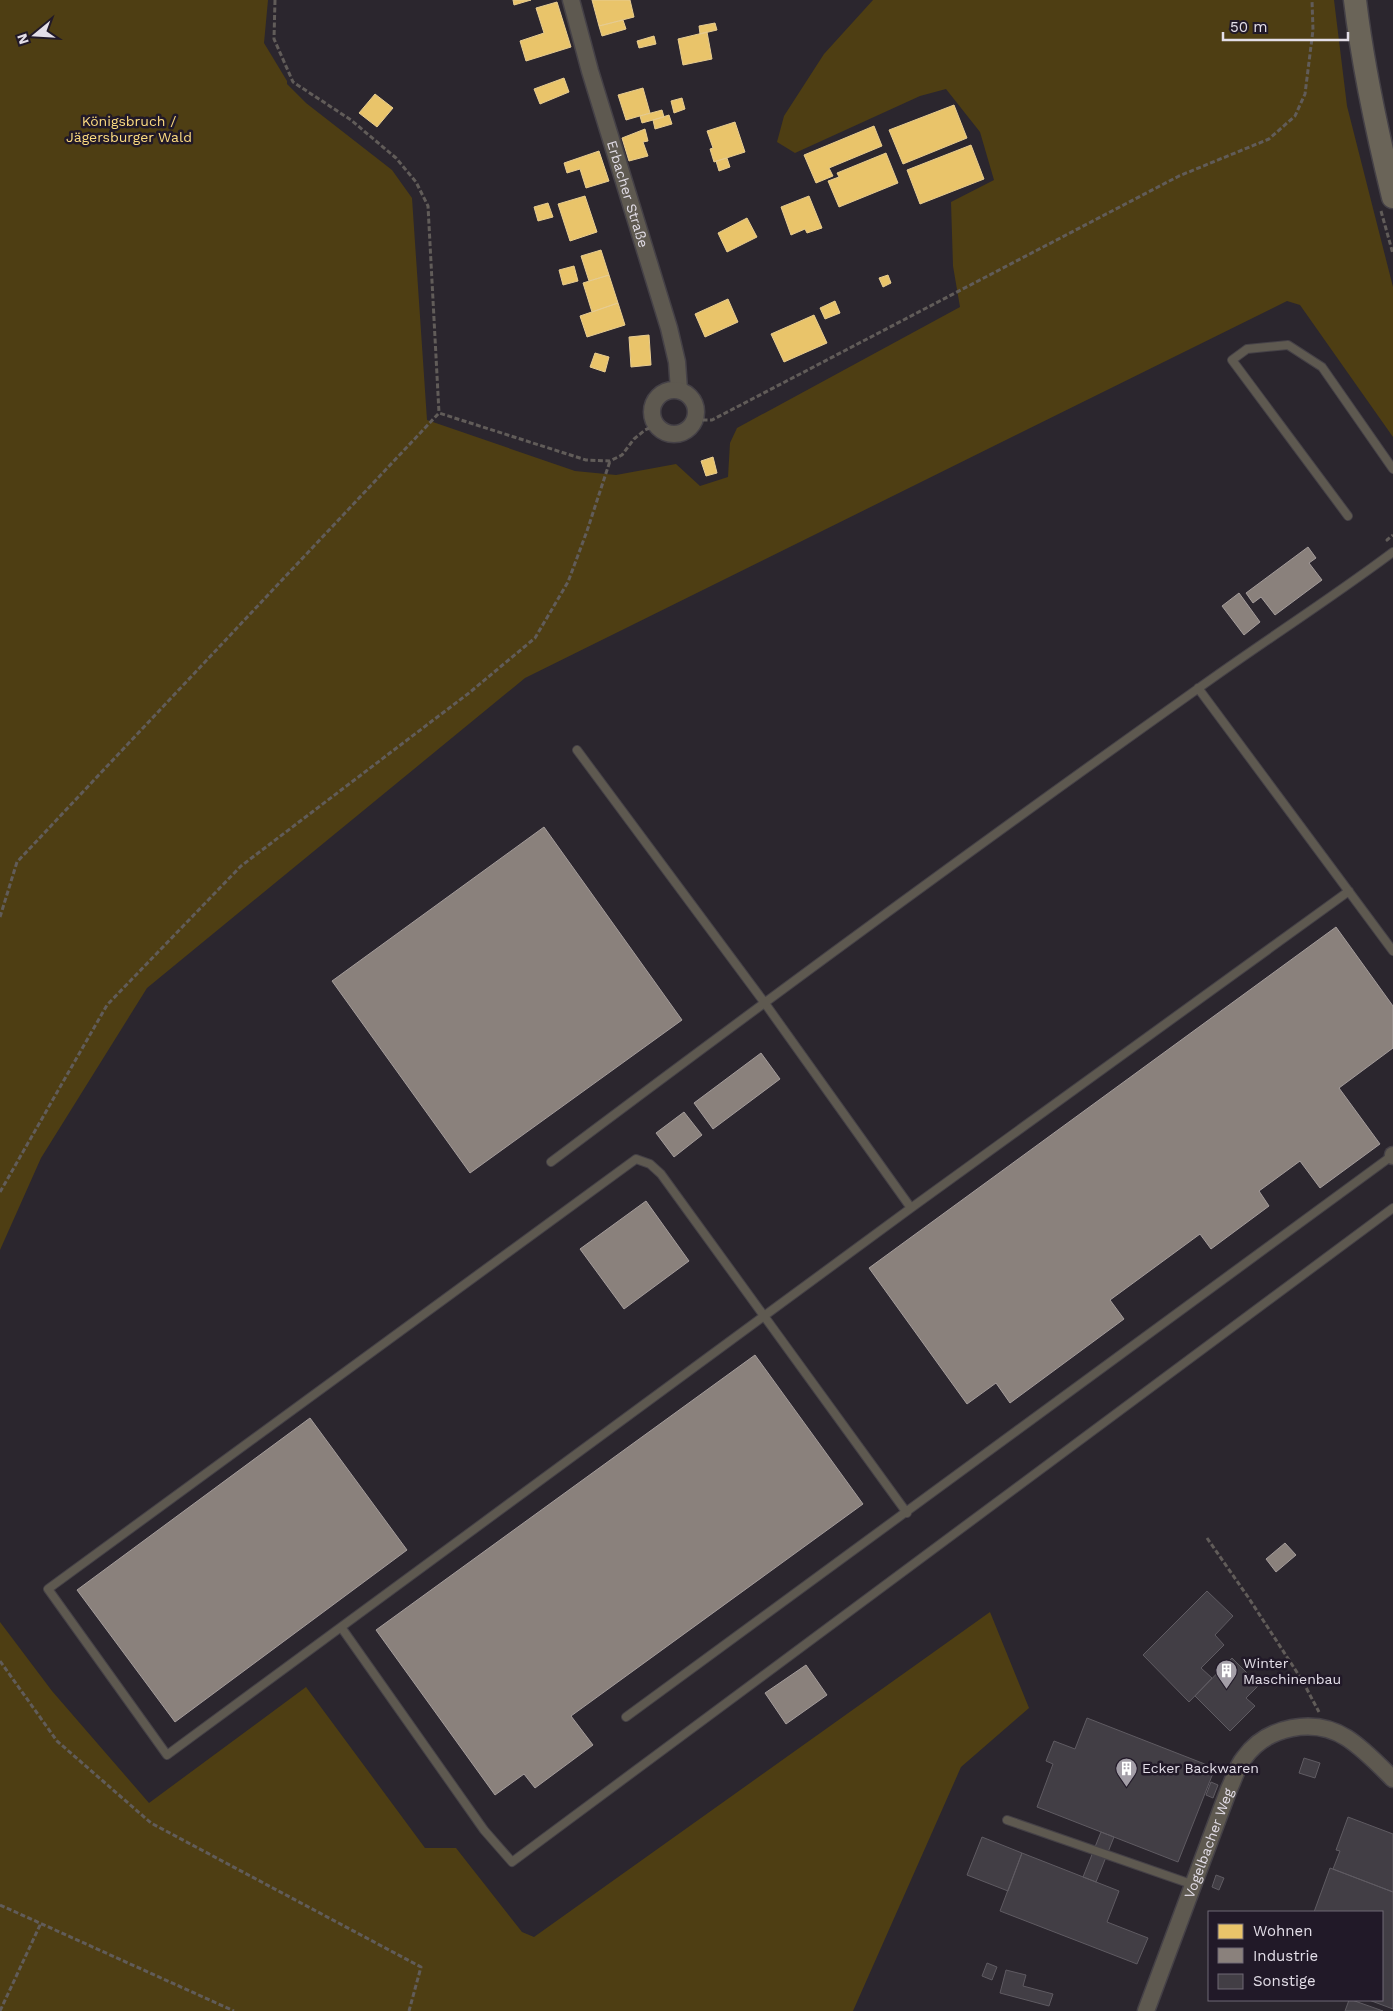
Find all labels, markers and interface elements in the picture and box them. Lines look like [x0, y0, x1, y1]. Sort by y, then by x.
north arrow [10, 10, 60, 60]
scale bar [1223, 10, 1348, 42]
text: 50 m [1230, 18, 1267, 36]
text: N [13, 32, 32, 46]
park label: Königsbruch / Jägersburger Wald [66, 113, 192, 145]
street label: Erbacher Straße [604, 138, 652, 249]
place label: Winter Maschinenbau [1243, 1655, 1341, 1687]
building icon: Winter Maschinenbau [1215, 1659, 1239, 1690]
building icon: Ecker Backwaren [1114, 1756, 1138, 1787]
place label: Ecker Backwaren [1142, 1760, 1259, 1776]
street label: Vogelbacher Weg [1181, 1786, 1237, 1901]
legend [1208, 1911, 1383, 2001]
text: Wohnen [1253, 1922, 1312, 1940]
text: Industrie [1253, 1947, 1318, 1965]
text: Sonstige [1253, 1972, 1316, 1990]

